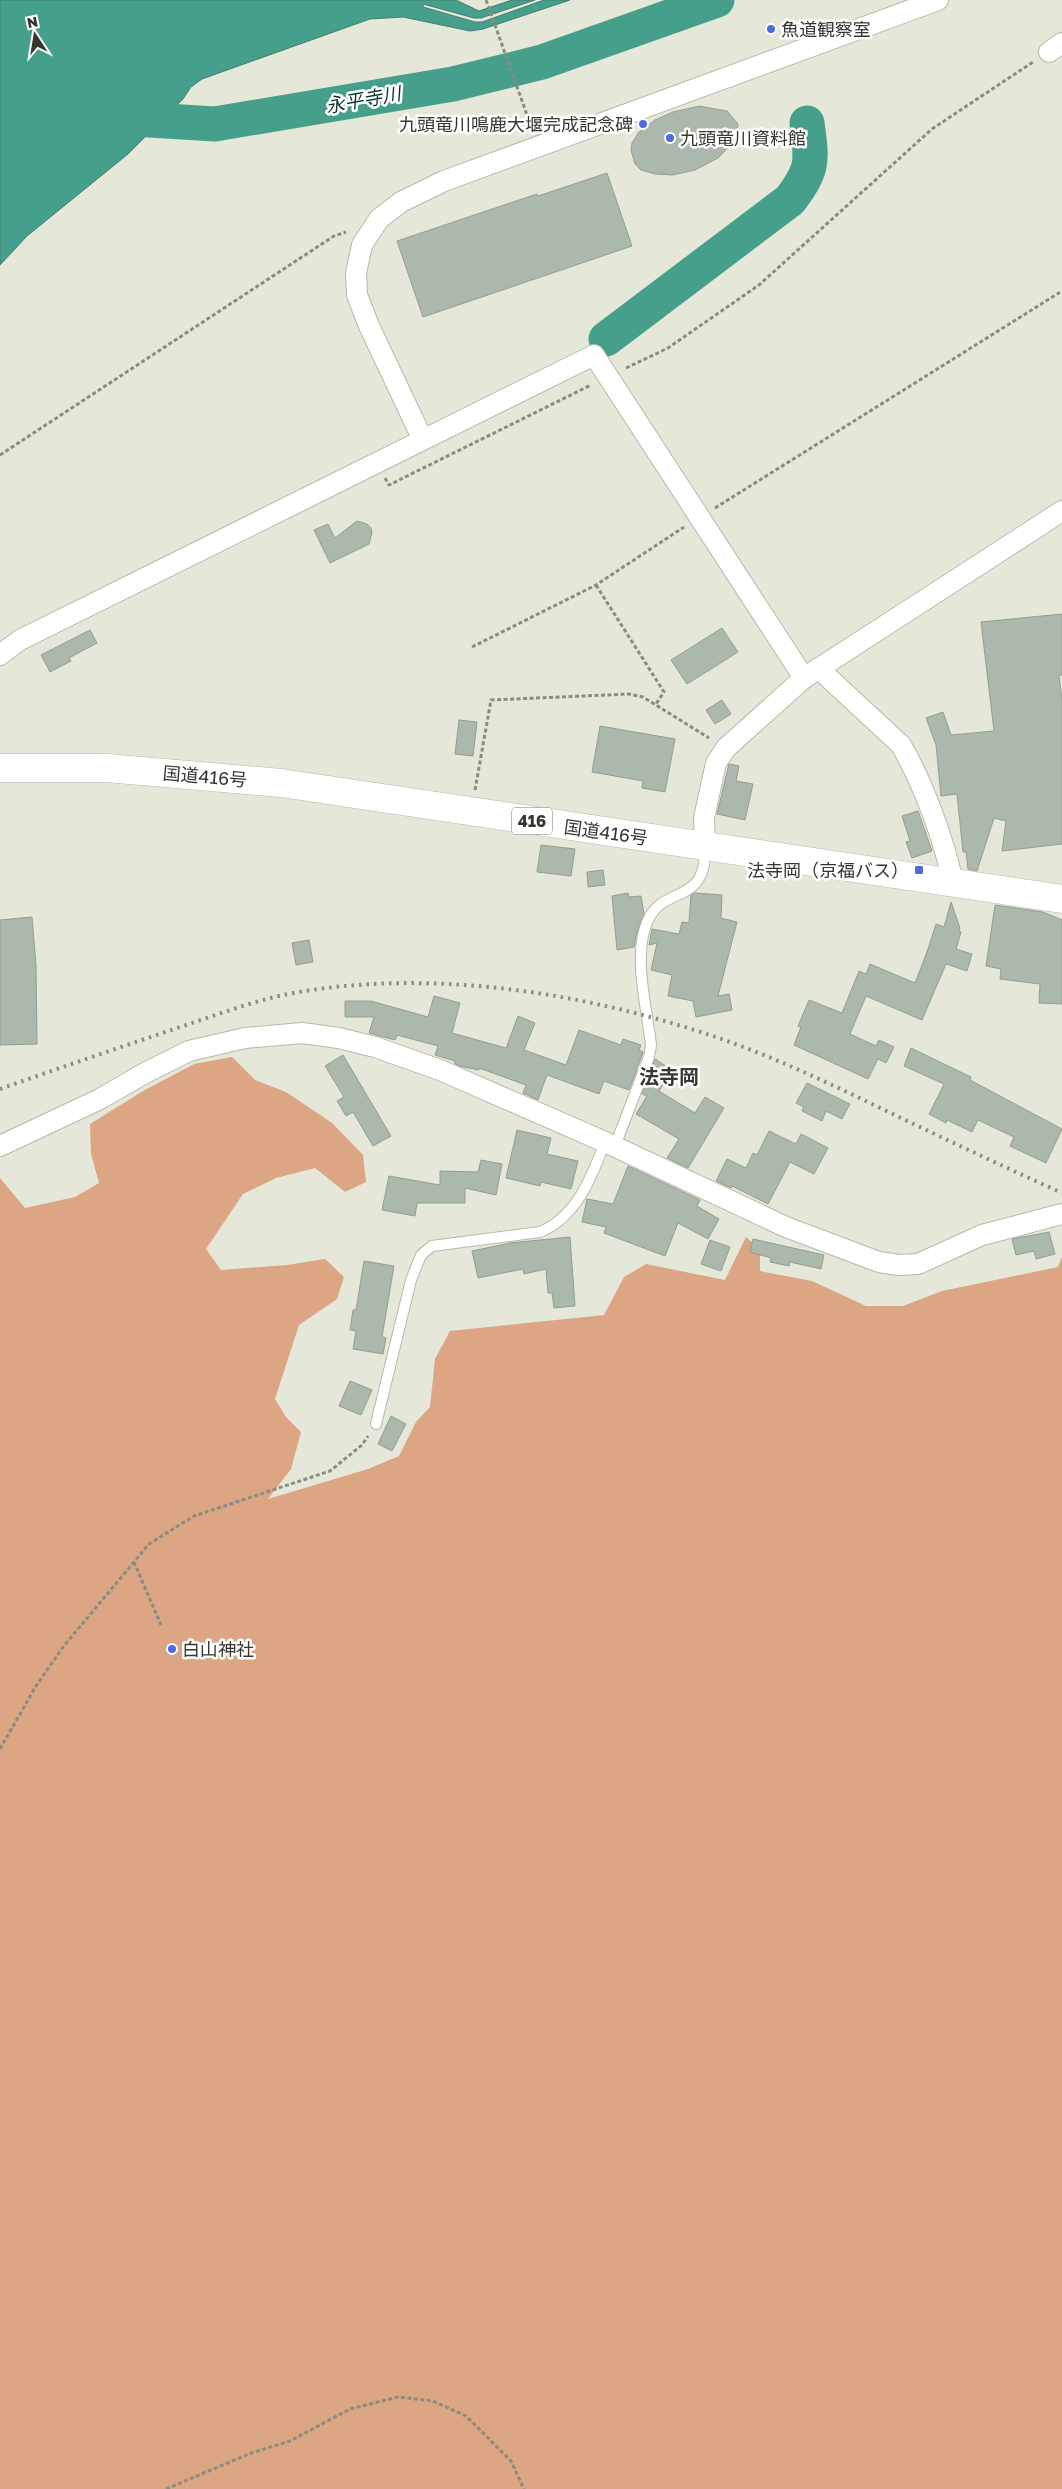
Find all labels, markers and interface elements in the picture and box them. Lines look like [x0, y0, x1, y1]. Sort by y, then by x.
north arrow [10, 10, 60, 60]
text: N [25, 12, 39, 31]
place label: 魚道観察室 [781, 18, 871, 40]
marker: 魚道観察室 [765, 23, 777, 35]
water label: 永平寺川 [324, 81, 404, 117]
place label: 九頭竜川鳴鹿大堰完成記念碑 [399, 113, 633, 135]
marker: 九頭竜川鳴鹿大堰完成記念碑 [637, 118, 649, 130]
place label: 九頭竜川資料館 [680, 127, 806, 149]
marker: 九頭竜川資料館 [664, 132, 676, 144]
street label: 国道416号 [162, 761, 248, 791]
road number: 416 [512, 808, 552, 834]
street label: 国道416号 [563, 815, 649, 849]
place label: 法寺岡（京福バス） [747, 859, 909, 881]
marker: 法寺岡（京福バス） [913, 864, 925, 876]
district label: 法寺岡 [639, 1064, 699, 1088]
place label: 白山神社 [182, 1638, 254, 1660]
marker: 白山神社 [166, 1643, 178, 1655]

